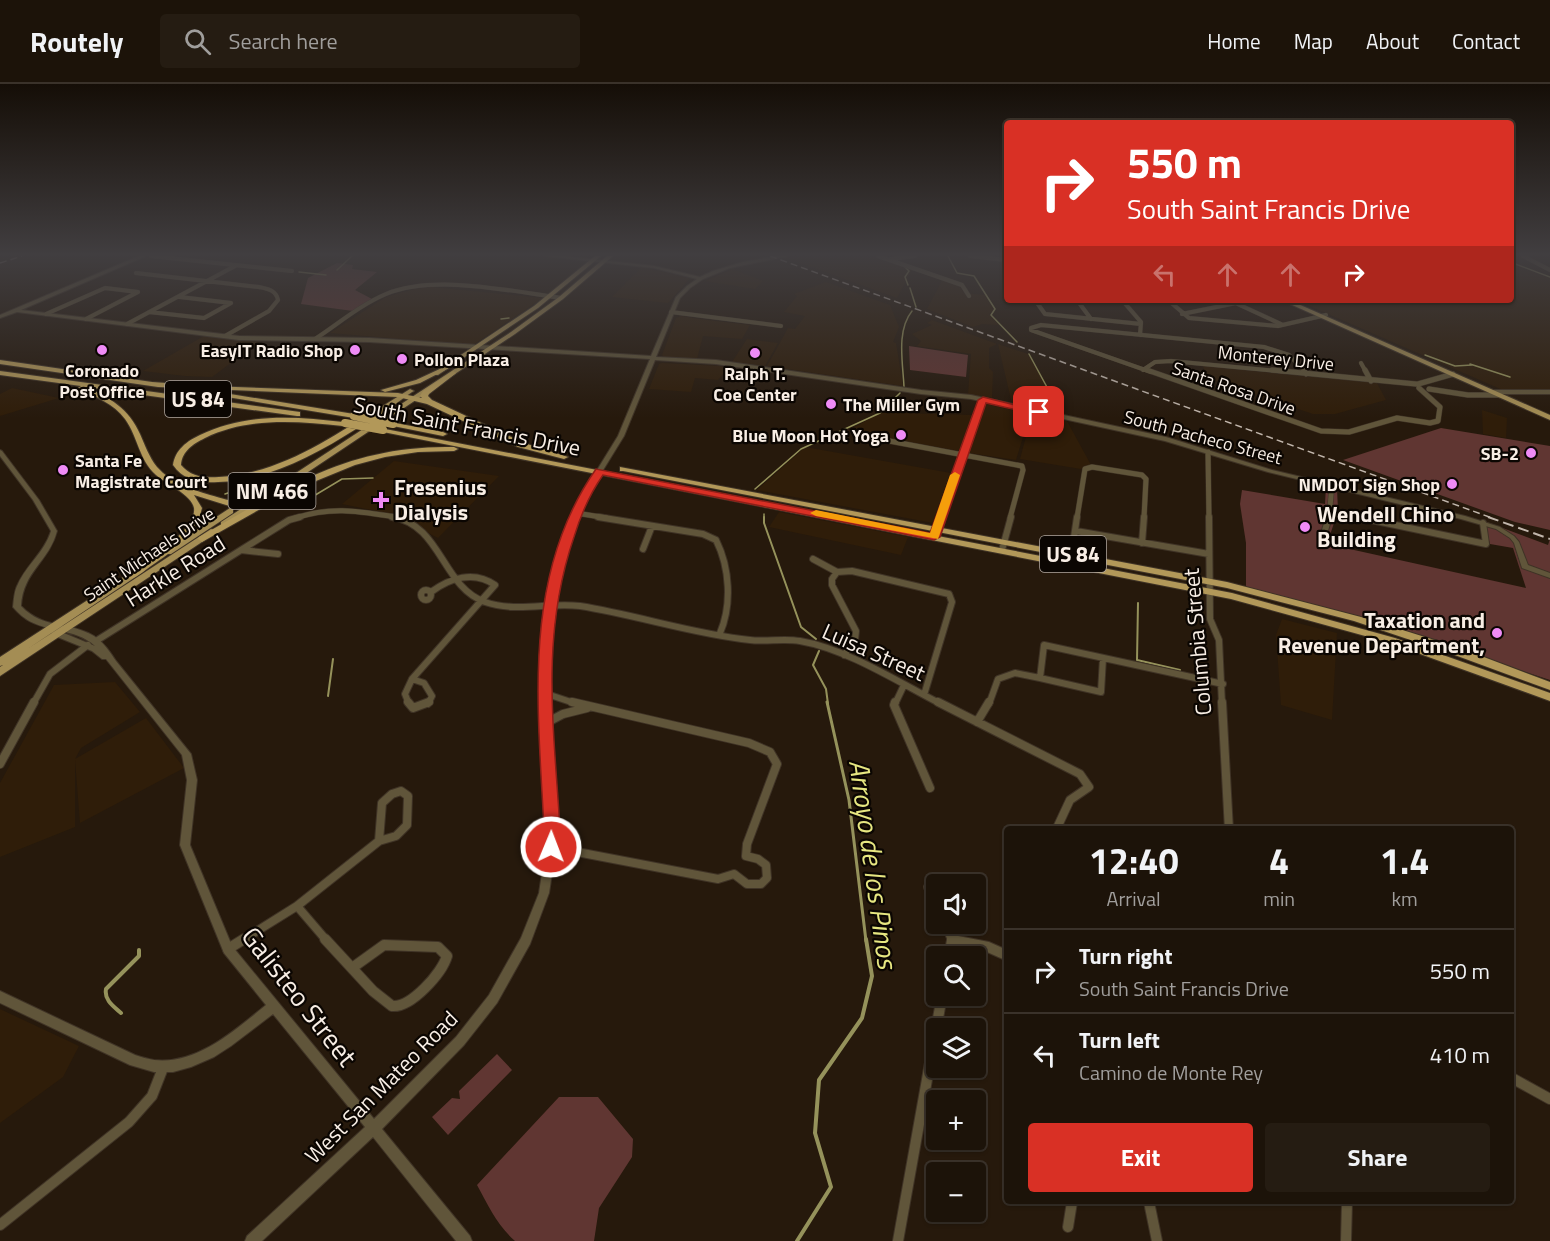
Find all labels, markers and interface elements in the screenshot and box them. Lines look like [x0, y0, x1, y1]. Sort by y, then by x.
search box [160, 14, 580, 68]
text: Routely [30, 20, 124, 63]
text: Search here [229, 24, 338, 58]
icon: search [181, 25, 214, 58]
text: Home [1207, 25, 1261, 57]
text: Map [1294, 25, 1333, 57]
text: About [1366, 25, 1419, 57]
text: Contact [1452, 25, 1520, 57]
text: 550 m [1127, 130, 1242, 194]
icon: right [1028, 144, 1106, 222]
text: South Saint Francis Drive [1127, 188, 1410, 229]
icon: left [1148, 258, 1181, 291]
icon: ahead [1211, 258, 1244, 291]
icon: ahead [1274, 258, 1307, 291]
icon: right [1337, 258, 1370, 291]
place label: EasyIT Radio Shop [200, 337, 343, 364]
street label: Monterey Drive [1217, 338, 1335, 378]
marker: Coronado Post Office [95, 343, 109, 357]
marker: EasyIT Radio Shop [348, 343, 362, 357]
place label: Pollon Plaza [414, 346, 509, 373]
marker: Ralph T. Coe Center [748, 346, 762, 360]
marker: Pollon Plaza [395, 352, 409, 366]
street label: Santa Rosa Drive [1169, 354, 1299, 422]
place label: Coronado Post Office [59, 357, 145, 405]
place label: Ralph T. Coe Center [713, 360, 797, 408]
road number: US 84 [165, 381, 231, 417]
pin [1013, 386, 1064, 437]
street label: South Saint Francis Drive [350, 387, 584, 465]
place label: The Miller Gym [843, 391, 960, 418]
icon: arrive [1022, 395, 1055, 428]
marker: The Miller Gym [824, 397, 838, 411]
street label: South Pacheco Street [1121, 403, 1286, 471]
place label: Blue Moon Hot Yoga [732, 422, 889, 449]
marker: Blue Moon Hot Yoga [894, 428, 908, 442]
place label: SB-2 [1481, 440, 1519, 467]
marker: SB-2 [1524, 446, 1538, 460]
place label: Santa Fe Magistrate Court [75, 447, 207, 495]
marker: Santa Fe Magistrate Court [56, 463, 70, 477]
place label: Fresenius Dialysis [394, 470, 487, 529]
place label: NMDOT Sign Shop [1298, 471, 1440, 498]
road number: NM 466 [228, 473, 316, 509]
marker: NMDOT Sign Shop [1445, 477, 1459, 491]
marker: Fresenius Dialysis [372, 491, 390, 509]
place label: Wendell Chino Building [1317, 497, 1454, 556]
street label: Saint Michaels Drive [78, 500, 220, 608]
marker: Wendell Chino Building [1298, 520, 1312, 534]
street label: Harkle Road [118, 527, 232, 615]
road number: US 84 [1040, 536, 1106, 572]
street label: Columbia Street [1174, 567, 1220, 717]
place label: Taxation and Revenue Department, [1278, 603, 1485, 662]
street label: Luisa Street [817, 614, 931, 690]
marker: Taxation and Revenue Department, [1490, 626, 1504, 640]
water label: Arroyo de los Pinos [838, 757, 910, 973]
position arrow [519, 815, 583, 879]
text: 12:40 [1089, 833, 1179, 888]
text: 4 [1269, 833, 1289, 888]
text: 1.4 [1380, 833, 1429, 888]
map controls [926, 874, 986, 1222]
button: sound [926, 874, 986, 934]
text: Arrival [1106, 883, 1161, 914]
text: min [1263, 883, 1295, 914]
text: km [1391, 883, 1418, 914]
street label: Galisteo Street [232, 917, 368, 1075]
text: Turn right [1079, 939, 1173, 973]
button: search [926, 946, 986, 1006]
text: 550 m [1430, 954, 1490, 988]
icon: right [1028, 955, 1061, 988]
text: South Saint Francis Drive [1079, 973, 1289, 1004]
street label: West San Mateo Road [297, 1003, 465, 1171]
button: layers [926, 1018, 986, 1078]
text: Turn left [1079, 1023, 1160, 1057]
text: 410 m [1430, 1038, 1490, 1072]
icon: left [1028, 1039, 1061, 1072]
text: Camino de Monte Rey [1079, 1057, 1263, 1088]
button: + [926, 1090, 986, 1150]
button: Exit [1028, 1123, 1253, 1192]
button: Share [1265, 1123, 1490, 1192]
button: − [926, 1162, 986, 1222]

